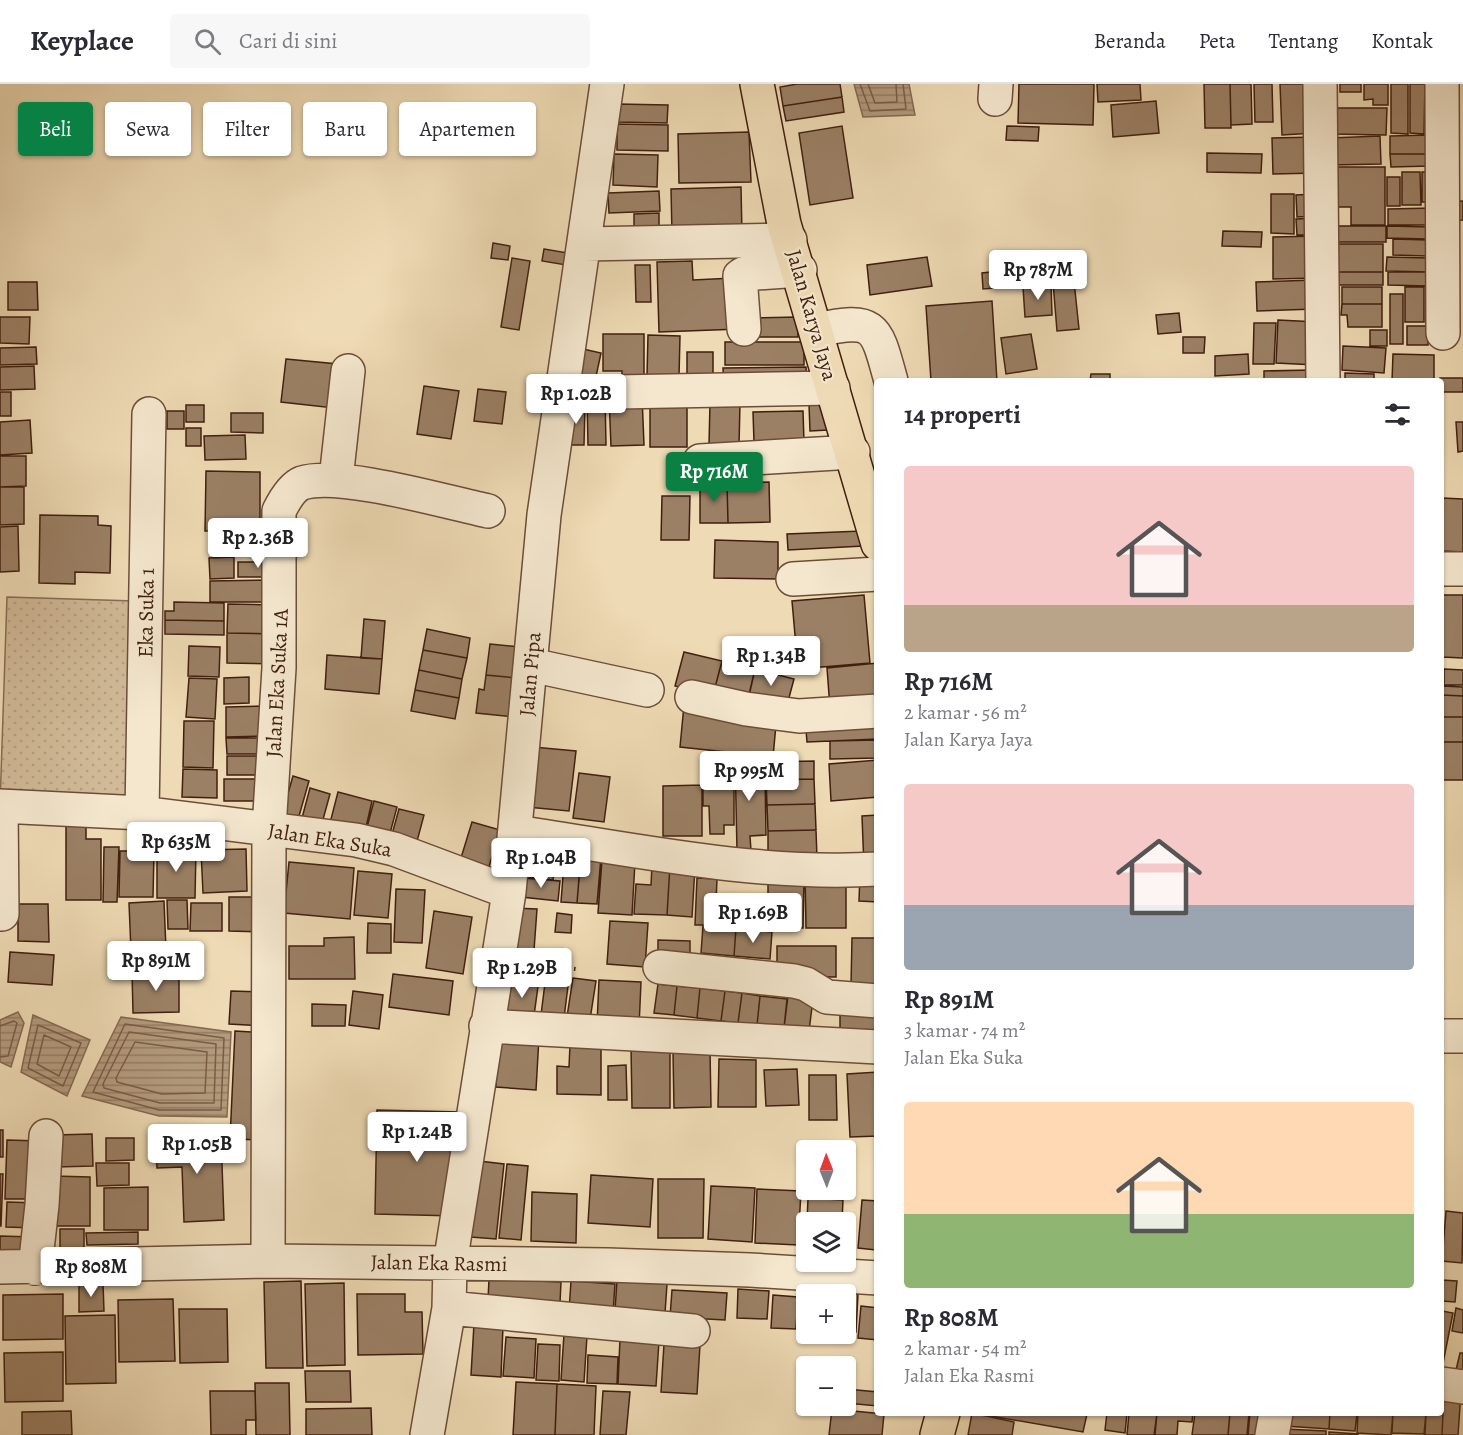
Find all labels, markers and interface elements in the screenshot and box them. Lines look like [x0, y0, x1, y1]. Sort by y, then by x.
search box [170, 14, 590, 68]
text: Keyplace [30, 22, 134, 60]
icon: search [191, 25, 224, 58]
text: Cari di sini [239, 26, 338, 56]
text: Beranda [1094, 27, 1166, 55]
text: Peta [1199, 27, 1235, 55]
text: Tentang [1268, 27, 1338, 55]
text: Kontak [1371, 27, 1433, 55]
chip: Beli [18, 102, 93, 156]
chip: Sewa [105, 102, 191, 156]
chip: Filter [203, 102, 291, 156]
chip: Baru [303, 102, 387, 156]
chip: Apartemen [399, 102, 536, 156]
street label: Jalan Karya Jaya [780, 246, 844, 384]
pin: Rp 787M [983, 250, 1093, 301]
text: Rp 787M [1003, 256, 1073, 283]
pin: Rp 1.02B [514, 374, 638, 425]
text: Rp 1.02B [540, 380, 612, 407]
text: 14 properti [904, 397, 1021, 432]
icon: filters [1381, 398, 1414, 431]
pin: Rp 716M [659, 452, 769, 503]
text: Rp 716M [680, 458, 748, 485]
icon: home [1105, 505, 1213, 613]
pin: Rp 2.36B [196, 518, 320, 569]
text: Rp 2.36B [222, 524, 294, 551]
street label: Eka Suka 1 [131, 568, 161, 658]
street label: Jalan Eka Suka 1A [259, 607, 295, 758]
street label: Jalan Pipa [512, 630, 548, 717]
pin: Rp 1.34B [709, 636, 833, 687]
text: Rp 1.34B [736, 642, 806, 669]
text: Rp 716M [904, 664, 993, 699]
text: 2 kamar · 56 m² [904, 699, 1027, 726]
text: Jalan Karya Jaya [904, 726, 1033, 753]
pin: Rp 995M [694, 751, 804, 802]
text: Rp 995M [714, 757, 784, 784]
street label: Jalan Eka Suka [266, 816, 394, 864]
pin: Rp 635M [121, 822, 231, 873]
icon: home [1105, 823, 1213, 931]
text: Rp 635M [141, 828, 211, 855]
pin: Rp 1.04B [479, 838, 603, 889]
text: Rp 1.04B [505, 844, 577, 871]
pin: Rp 1.69B [691, 893, 815, 944]
text: Rp 1.69B [718, 899, 788, 926]
pin: Rp 891M [101, 941, 211, 992]
text: Rp 891M [121, 947, 191, 974]
pin: Rp 1.29B [460, 948, 584, 999]
text: Rp 1.29B [487, 954, 557, 981]
text: Rp 891M [904, 982, 994, 1017]
text: 3 kamar · 74 m² [904, 1017, 1025, 1044]
text: Jalan Eka Suka [904, 1044, 1023, 1071]
pin: Rp 1.24B [355, 1112, 479, 1163]
text: Rp 1.24B [382, 1118, 452, 1145]
pin: Rp 1.05B [135, 1124, 259, 1175]
text: Rp 1.05B [162, 1130, 232, 1157]
north arrow [796, 1140, 856, 1200]
map controls [796, 1140, 856, 1416]
icon: home [1105, 1141, 1213, 1249]
button: layers [796, 1212, 856, 1272]
pin: Rp 808M [36, 1247, 146, 1298]
street label: Jalan Eka Rasmi [370, 1248, 508, 1278]
text: Rp 808M [55, 1253, 127, 1280]
button: + [796, 1284, 856, 1344]
text: Rp 808M [904, 1300, 999, 1335]
text: 2 kamar · 54 m² [904, 1335, 1027, 1362]
button: − [796, 1356, 856, 1416]
text: Jalan Eka Rasmi [904, 1362, 1034, 1389]

